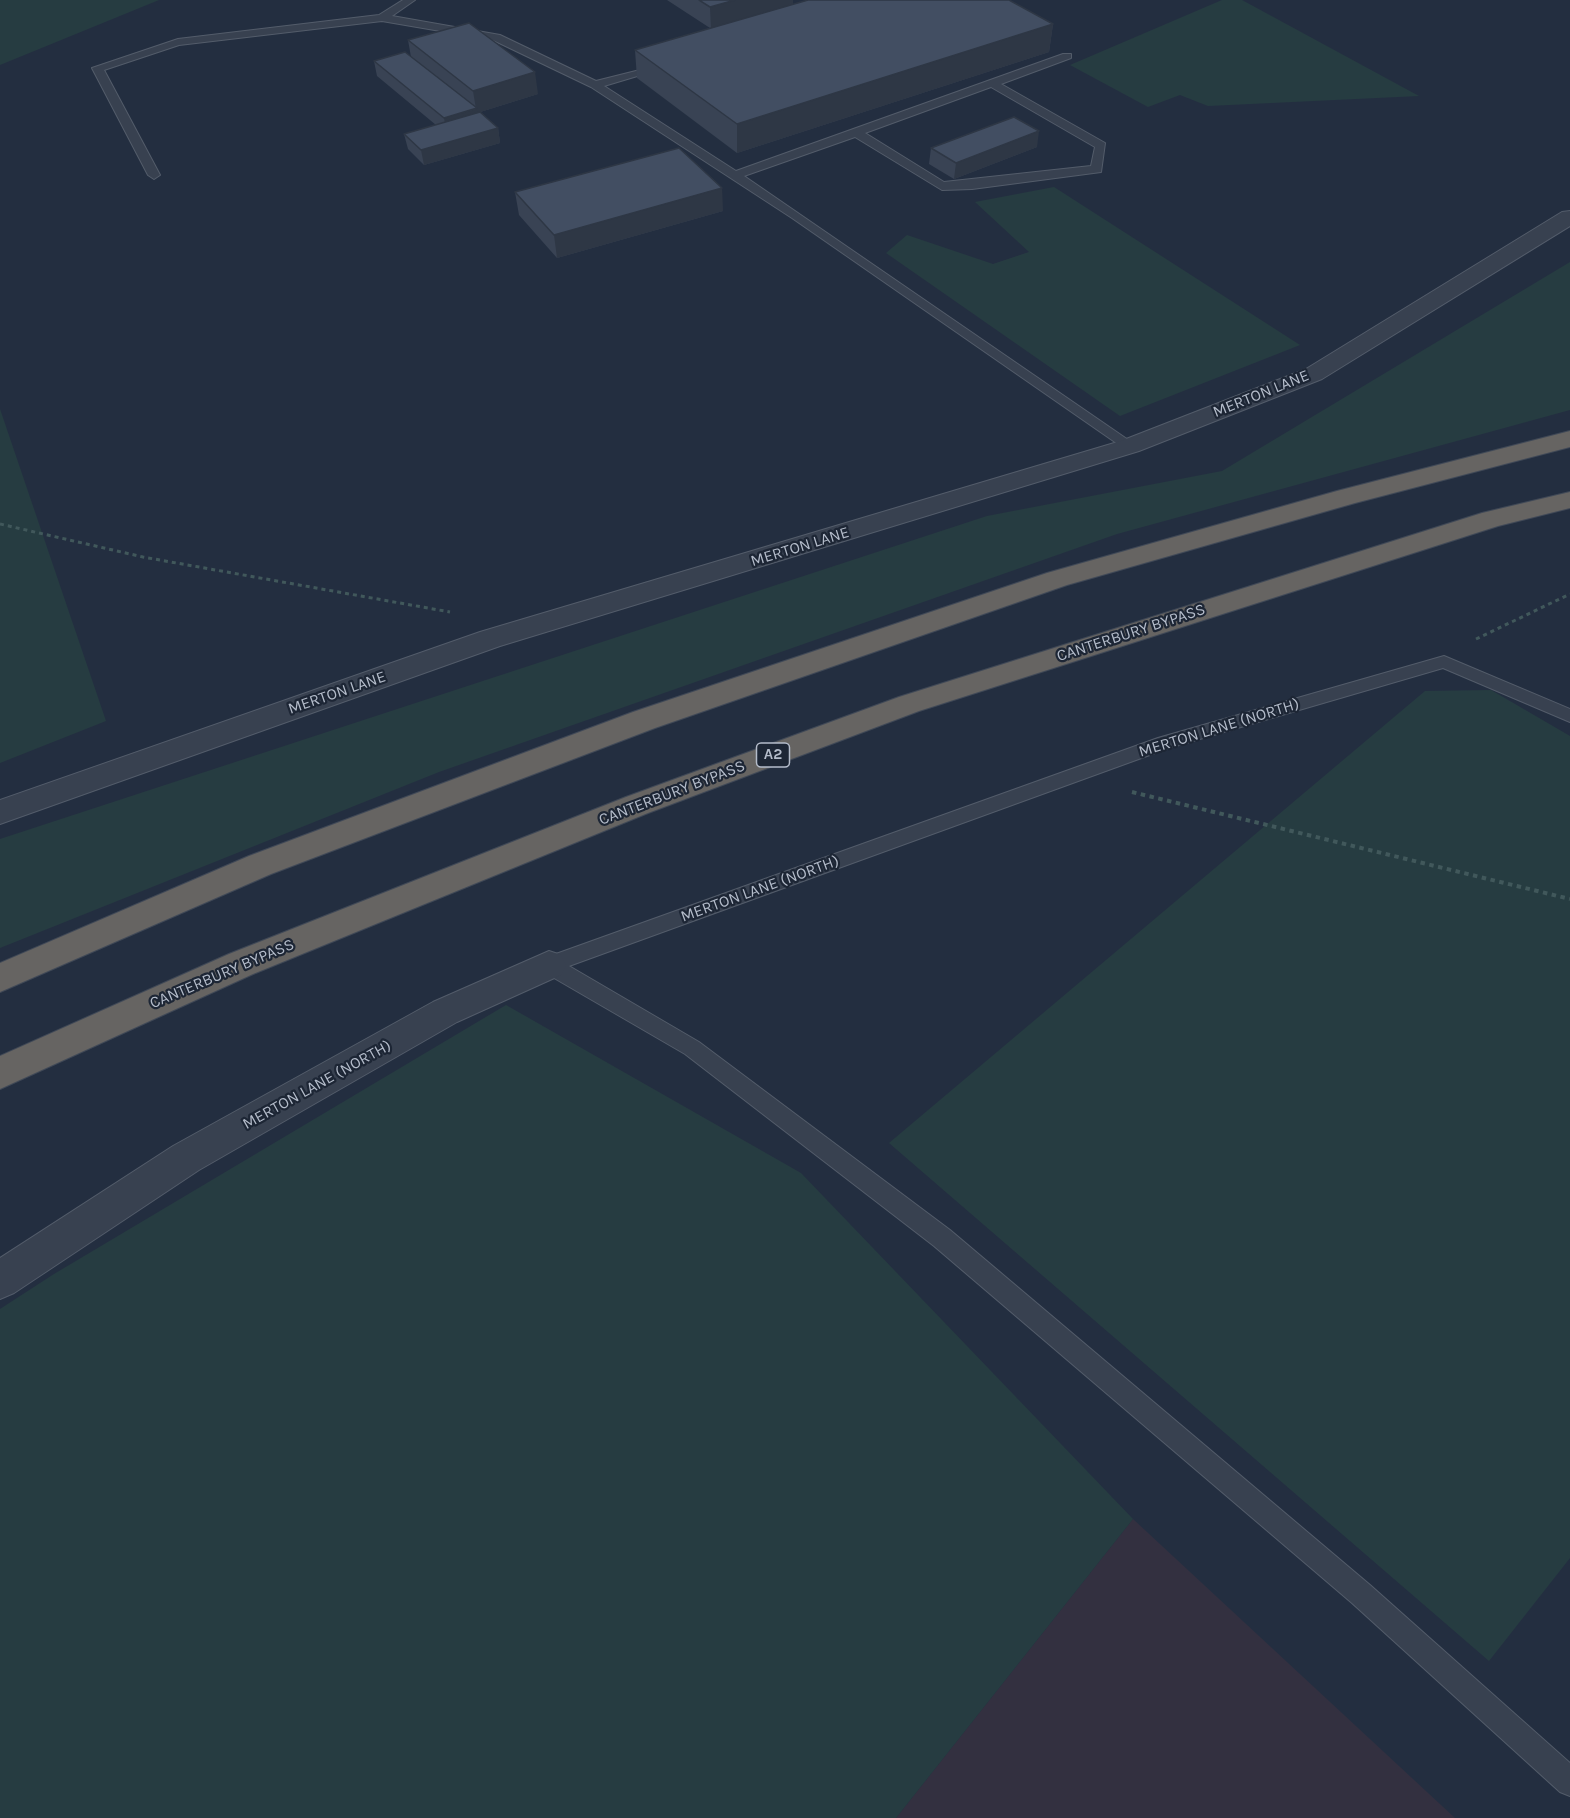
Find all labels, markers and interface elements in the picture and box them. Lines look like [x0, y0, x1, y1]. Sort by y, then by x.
street label: MERTON LANE [1210, 366, 1312, 422]
street label: MERTON LANE [748, 523, 852, 571]
street label: CANTERBURY BYPASS [1054, 600, 1208, 666]
street label: MERTON LANE [286, 667, 388, 719]
street label: MERTON LANE (NORTH) [1136, 694, 1302, 762]
road number: A2 [756, 743, 790, 767]
street label: CANTERBURY BYPASS [596, 756, 748, 830]
street label: MERTON LANE (NORTH) [678, 851, 842, 927]
street label: CANTERBURY BYPASS [147, 935, 297, 1013]
street label: MERTON LANE (NORTH) [239, 1036, 395, 1134]

